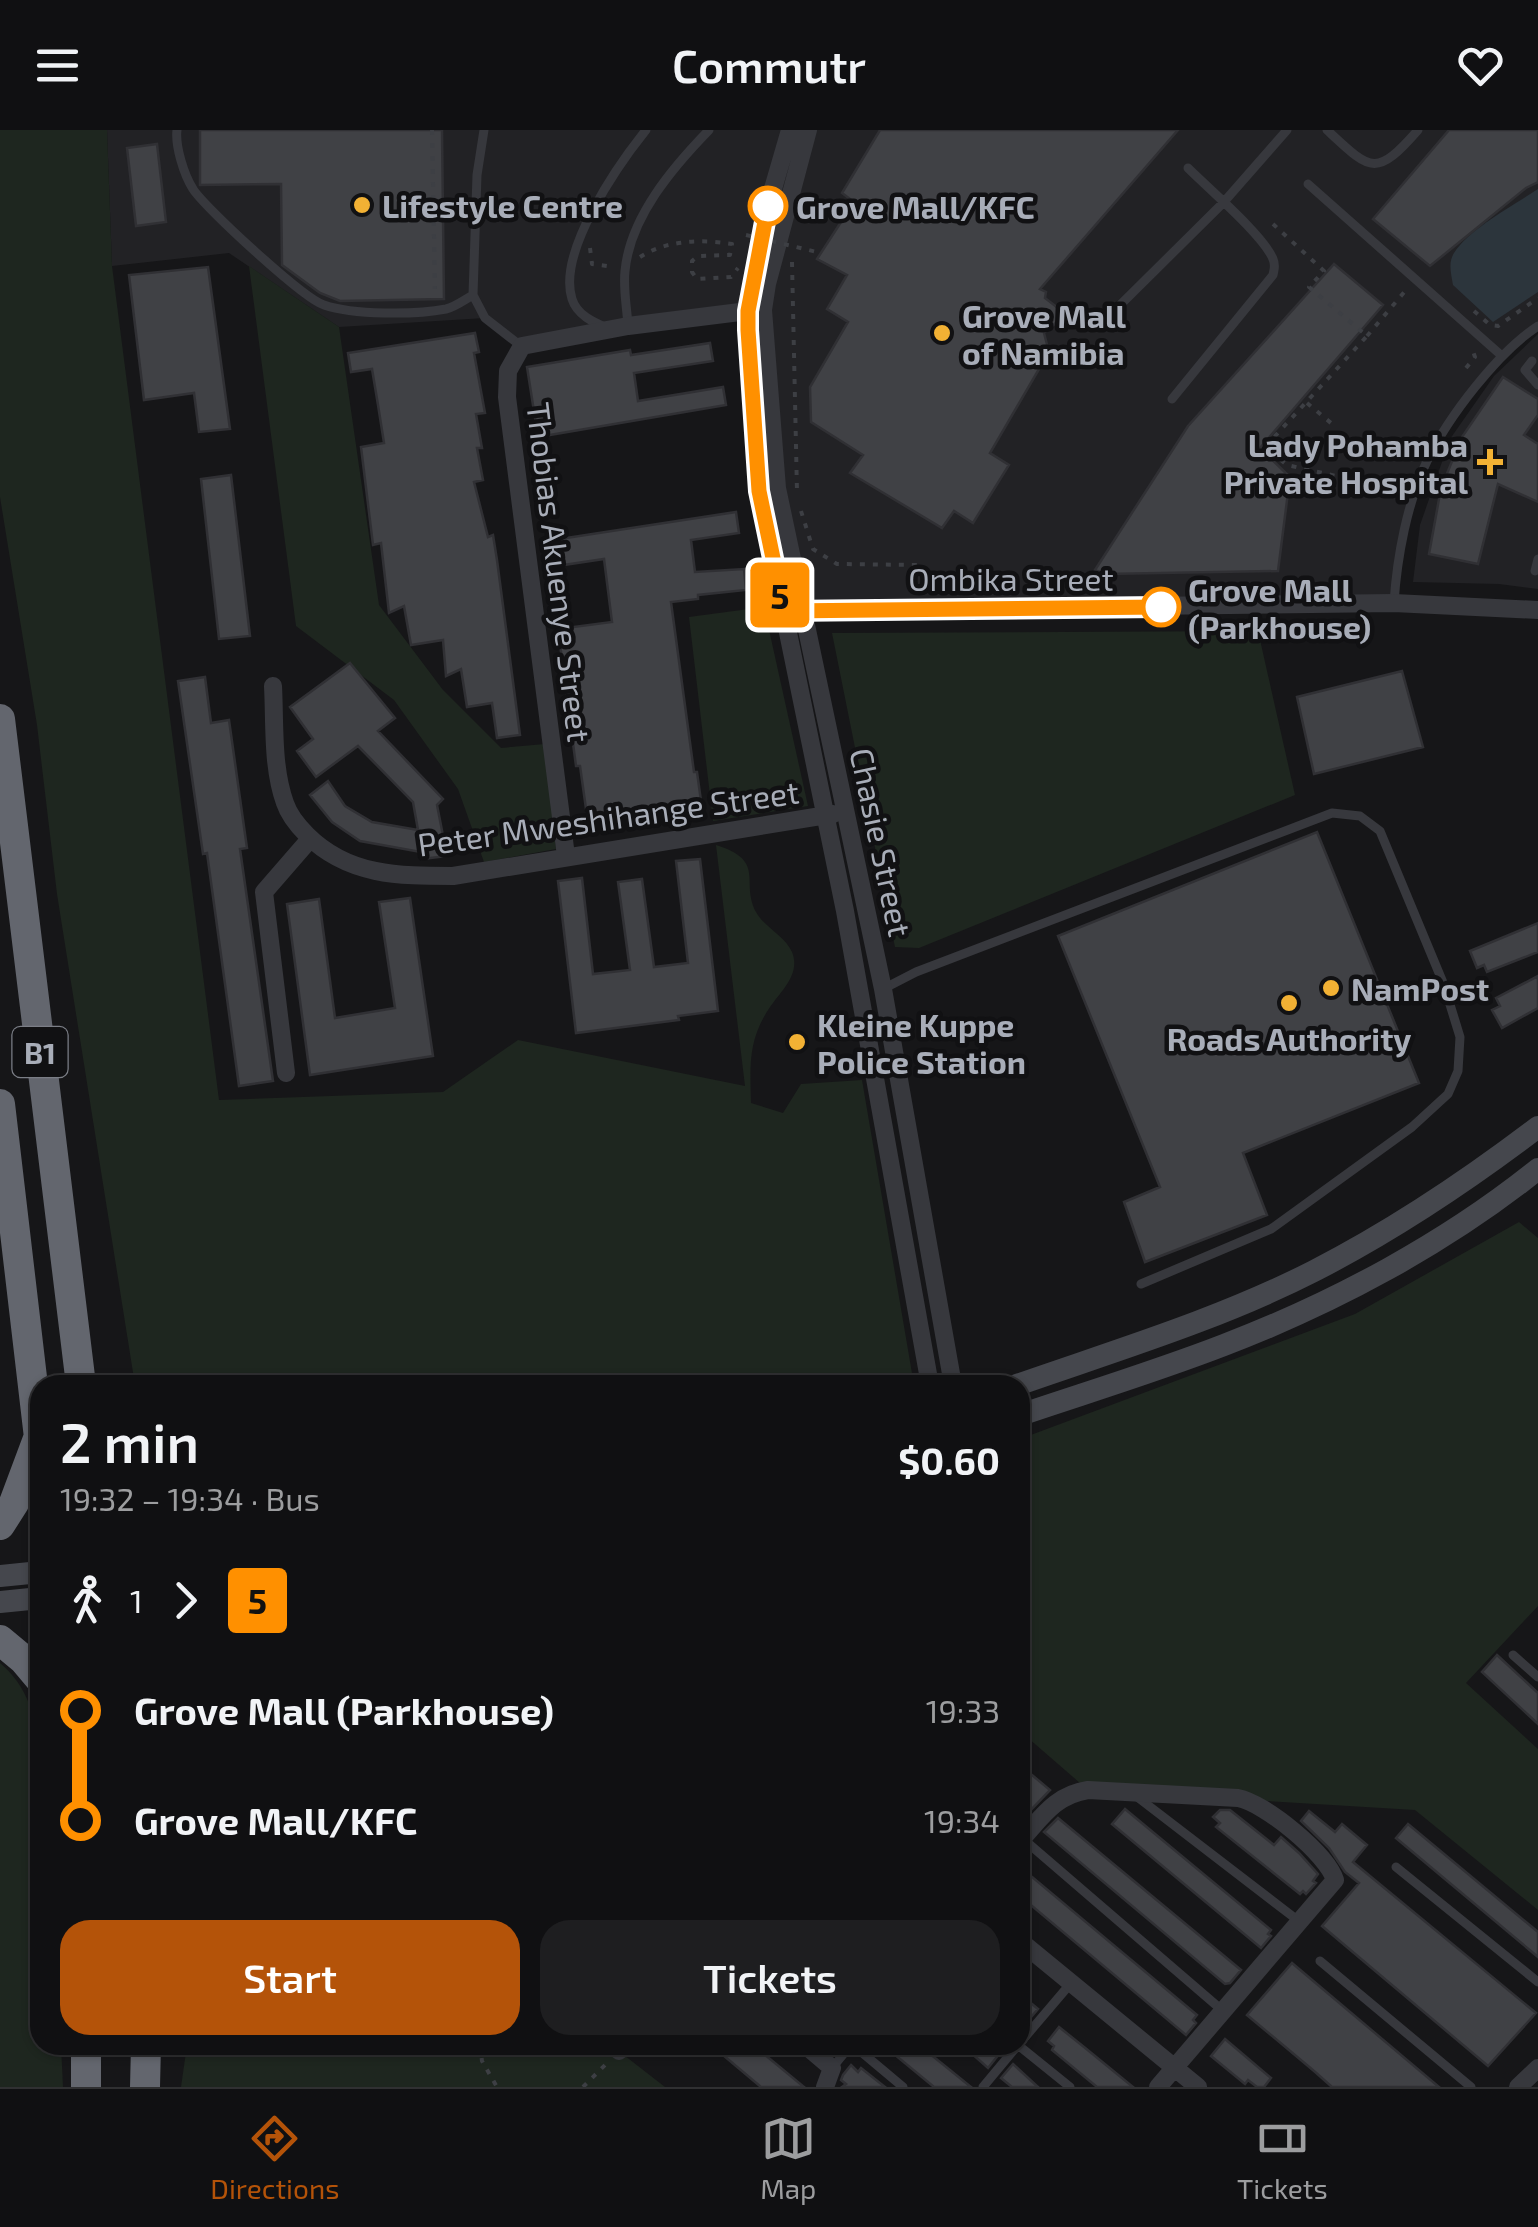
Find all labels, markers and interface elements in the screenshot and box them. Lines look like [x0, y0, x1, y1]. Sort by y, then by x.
icon: menu [30, 38, 85, 93]
text: Commutr [672, 38, 866, 92]
icon: heart [1453, 38, 1508, 93]
place label: Lifestyle Centre [382, 186, 623, 225]
marker: Grove Mall/KFC [749, 187, 787, 225]
place label: Grove Mall/KFC [796, 187, 1035, 225]
marker: Lifestyle Centre [351, 194, 373, 216]
place label: Grove Mall of Namibia [962, 296, 1127, 371]
marker: Grove Mall of Namibia [931, 322, 953, 344]
street label: Thobias Akuenye Street [520, 400, 600, 744]
place label: Lady Pohamba Private Hospital [1224, 425, 1468, 500]
marker: Lady Pohamba Private Hospital [1477, 449, 1503, 475]
street label: Ombika Street [908, 559, 1114, 597]
line badge: 5 [748, 562, 812, 628]
place label: Grove Mall (Parkhouse) [1188, 570, 1371, 645]
text: 5 [770, 574, 790, 616]
marker: Grove Mall (Parkhouse) [1142, 588, 1180, 626]
street label: Chasie Street [843, 744, 921, 940]
street label: Peter Mweshihange Street [415, 771, 801, 863]
place label: NamPost [1351, 969, 1489, 1007]
marker: NamPost [1320, 977, 1342, 999]
marker: Roads Authority [1278, 992, 1300, 1014]
place label: Kleine Kuppe Police Station [817, 1005, 1026, 1080]
place label: Roads Authority [1167, 1019, 1411, 1058]
road number: B1 [12, 1027, 68, 1077]
marker: Kleine Kuppe Police Station [786, 1031, 808, 1053]
text: 2 min [60, 1408, 199, 1474]
text: $0.60 [898, 1437, 1000, 1483]
text: 19:32 – 19:34 · Bus [60, 1479, 320, 1517]
icon: walk [60, 1573, 115, 1628]
icon: forward [158, 1573, 213, 1628]
text: 5 [248, 1579, 267, 1621]
text: 1 [130, 1581, 143, 1619]
text: Grove Mall (Parkhouse) [134, 1687, 554, 1733]
text: 19:33 [926, 1691, 1000, 1729]
text: Grove Mall/KFC [134, 1797, 417, 1843]
text: 19:34 [924, 1801, 1000, 1839]
button: Start [60, 1920, 520, 2035]
button: Tickets [540, 1920, 1000, 2035]
tab: Directions [210, 2111, 339, 2205]
tab: Map [760, 2111, 816, 2205]
tab: Tickets [1237, 2111, 1328, 2205]

